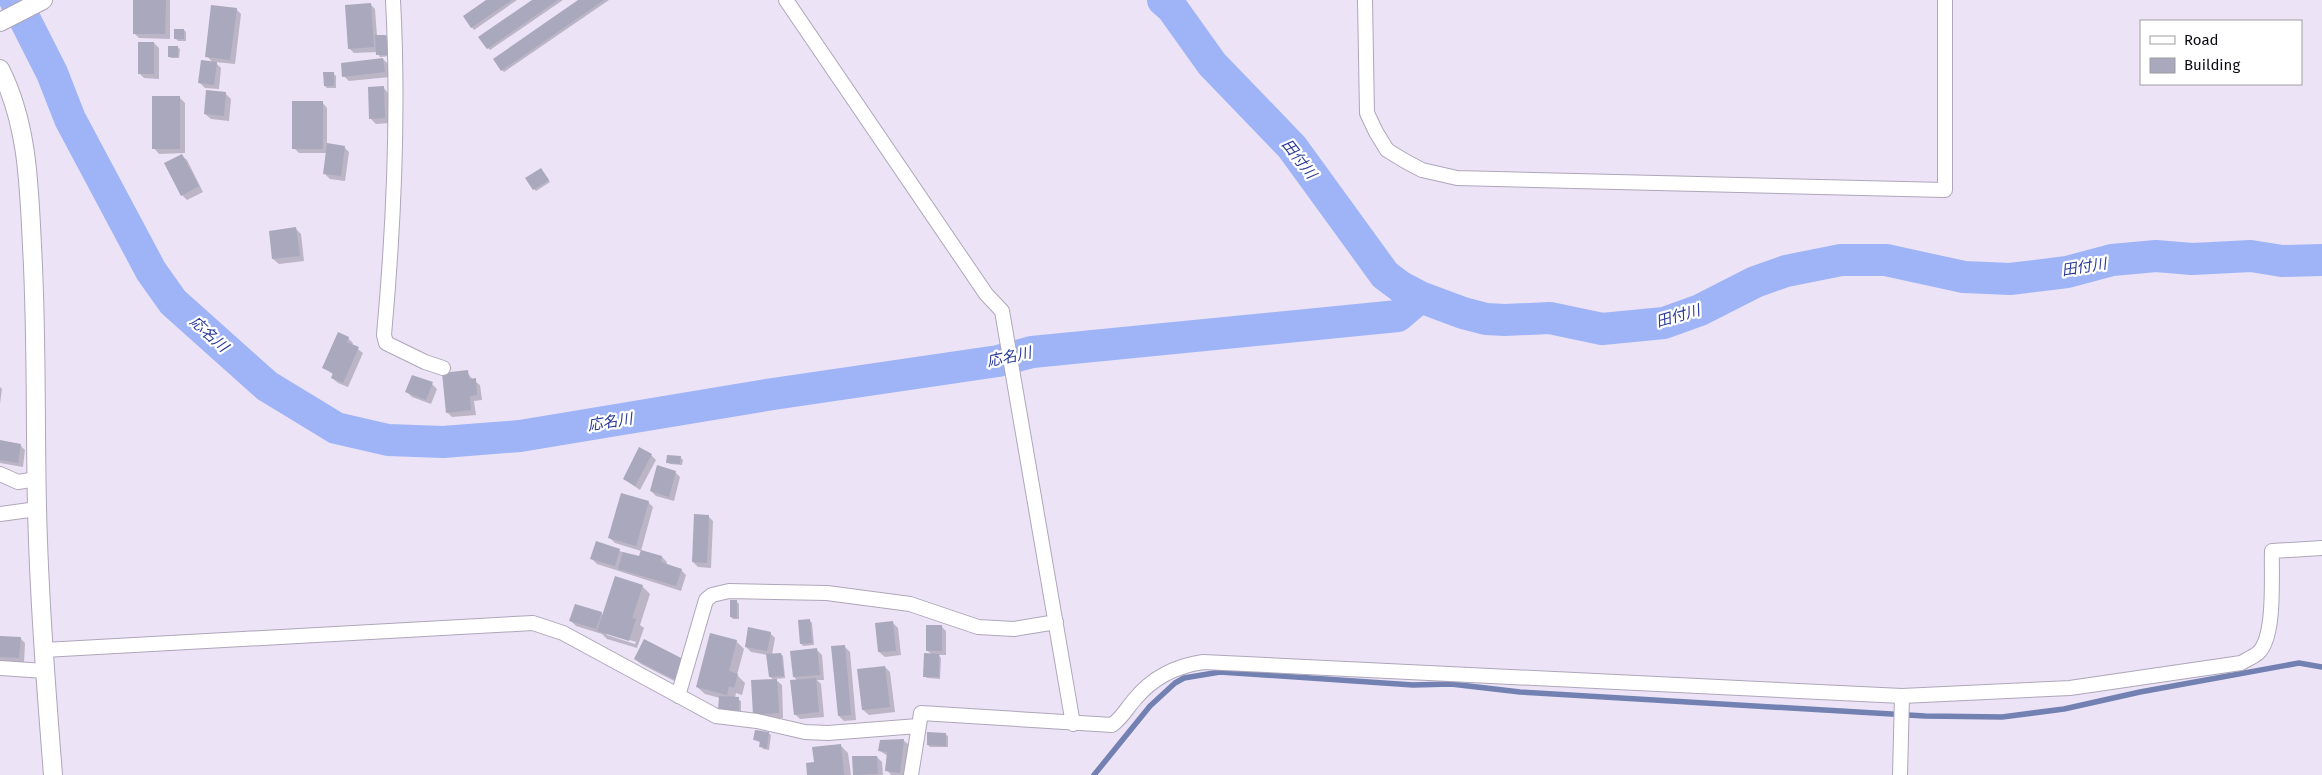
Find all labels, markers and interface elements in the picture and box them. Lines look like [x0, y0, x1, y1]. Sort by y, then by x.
legend [2140, 20, 2302, 85]
text: Road [2184, 31, 2219, 49]
text: Building [2184, 56, 2240, 74]
water label: 田付川 [1278, 136, 1321, 184]
water label: 田付川 [2060, 254, 2110, 279]
water label: 田付川 [1654, 301, 1704, 331]
water label: 応名川 [186, 312, 233, 357]
water label: 応名川 [985, 343, 1035, 370]
water label: 応名川 [586, 409, 636, 434]

